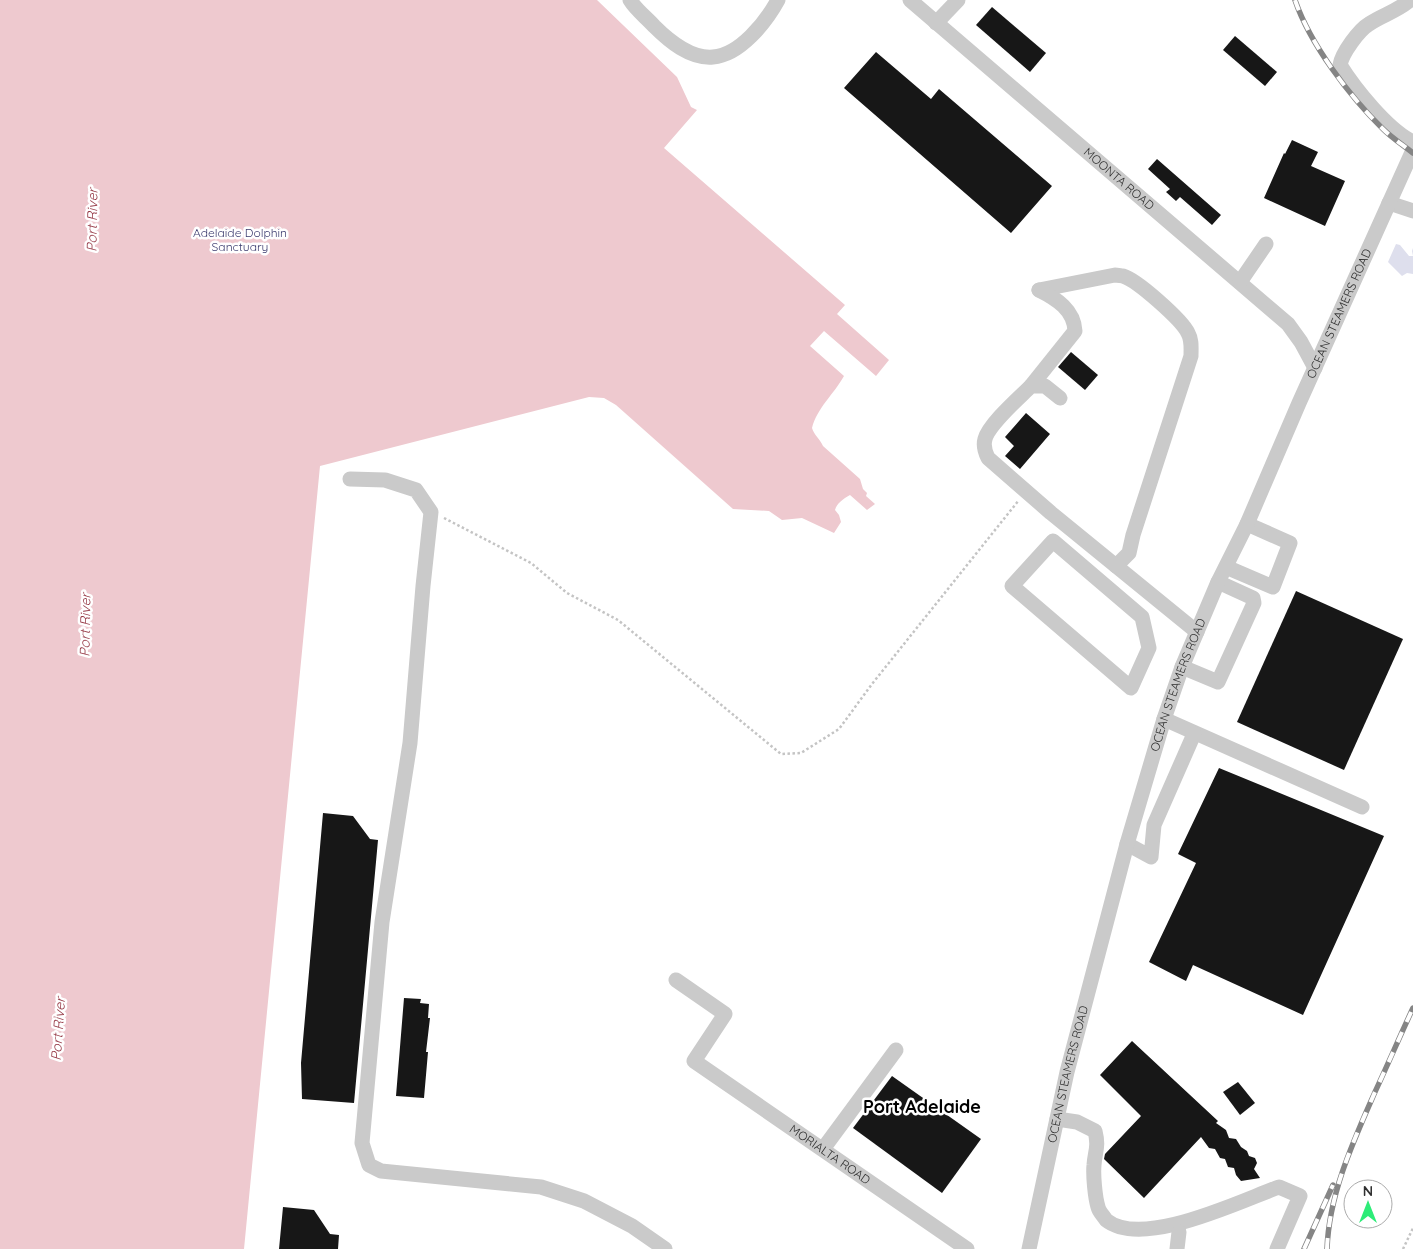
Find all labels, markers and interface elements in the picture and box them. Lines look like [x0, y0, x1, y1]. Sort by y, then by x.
street label: MOONTA ROAD [1081, 144, 1158, 213]
water label: Port River [82, 186, 102, 252]
park label: Adelaide Dolphin Sanctuary [193, 225, 287, 254]
street label: OCEAN STEAMERS ROAD [1303, 246, 1375, 381]
water label: Port River [75, 591, 95, 657]
street label: OCEAN STEAMERS ROAD [1147, 616, 1209, 753]
water label: Port River [47, 995, 69, 1061]
street label: OCEAN STEAMERS ROAD [1044, 1004, 1091, 1144]
district label: Port Adelaide [863, 1095, 981, 1118]
street label: MORIALTA ROAD [787, 1121, 874, 1187]
north arrow [1343, 1179, 1393, 1229]
text: N [1363, 1182, 1373, 1200]

